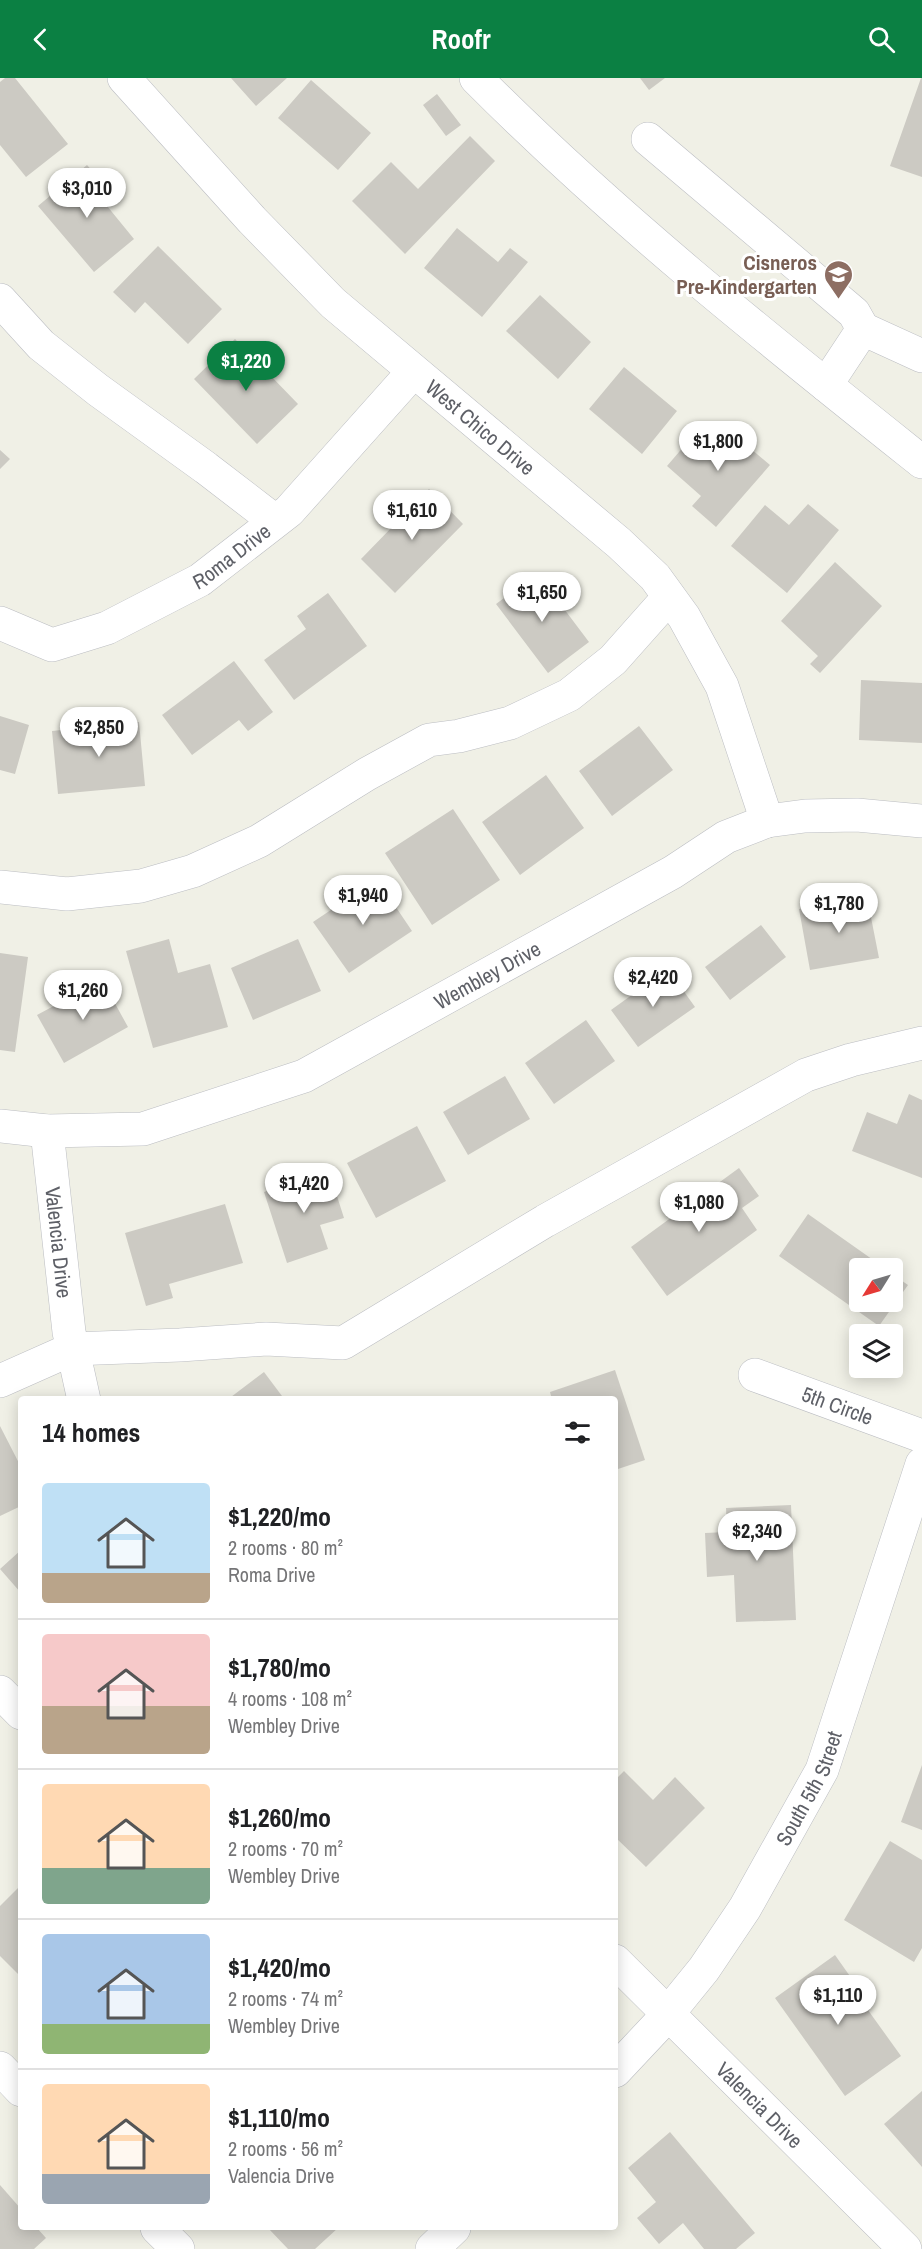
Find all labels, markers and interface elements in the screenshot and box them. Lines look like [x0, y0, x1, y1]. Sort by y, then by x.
text: Roofr [431, 21, 491, 57]
icon: back [24, 23, 57, 56]
icon: search [865, 23, 898, 56]
pin: $3,010 [38, 168, 136, 219]
text: $3,010 [62, 174, 112, 201]
place label: Cisneros Pre-Kindergarten [676, 248, 817, 301]
school or university icon: Cisneros Pre-Kindergarten [822, 258, 854, 300]
pin: $1,220 [197, 341, 295, 392]
text: $1,220 [221, 347, 271, 374]
street label: West Chico Drive [420, 373, 542, 481]
pin: $1,800 [669, 421, 767, 472]
text: $1,800 [693, 427, 743, 454]
pin: $1,610 [363, 490, 461, 541]
text: $1,610 [387, 496, 437, 523]
street label: Roma Drive [187, 516, 276, 596]
pin: $1,650 [493, 572, 591, 623]
text: $1,650 [517, 578, 567, 605]
pin: $2,850 [50, 707, 148, 758]
text: $2,850 [74, 713, 124, 740]
pin: $1,940 [314, 875, 412, 926]
text: $1,940 [338, 881, 388, 908]
pin: $1,780 [790, 883, 888, 934]
text: $1,780 [814, 889, 864, 916]
street label: Wembley Drive [429, 934, 546, 1016]
pin: $2,420 [604, 957, 702, 1008]
text: $2,420 [628, 963, 678, 990]
pin: $1,260 [34, 970, 132, 1021]
text: $1,260 [58, 976, 108, 1003]
pin: $1,420 [255, 1163, 353, 1214]
text: $1,420 [279, 1169, 329, 1196]
pin: $1,080 [650, 1182, 748, 1233]
street label: Valencia Drive [39, 1185, 80, 1299]
text: $1,080 [674, 1188, 724, 1215]
north arrow [849, 1258, 903, 1312]
map controls [849, 1258, 903, 1378]
button: layers [849, 1324, 903, 1378]
street label: 5th Circle [798, 1379, 877, 1431]
text: 14 homes [42, 1415, 140, 1450]
icon: filters [561, 1416, 594, 1449]
text: $1,220/mo [228, 1499, 331, 1534]
icon: home [90, 1507, 162, 1579]
pin: $2,340 [708, 1511, 806, 1562]
text: $2,340 [732, 1517, 782, 1544]
text: 2 rooms · 80 m² [228, 1534, 343, 1561]
text: Roma Drive [228, 1561, 315, 1588]
text: $1,780/mo [228, 1650, 331, 1685]
icon: home [90, 1658, 162, 1730]
text: 4 rooms · 108 m² [228, 1685, 352, 1712]
text: Wembley Drive [228, 1712, 340, 1739]
street label: South 5th Street [768, 1727, 848, 1851]
text: $1,260/mo [228, 1800, 331, 1835]
icon: home [90, 1808, 162, 1880]
text: 2 rooms · 70 m² [228, 1835, 343, 1862]
text: Wembley Drive [228, 1862, 340, 1889]
text: $1,420/mo [228, 1950, 331, 1985]
icon: home [90, 1958, 162, 2030]
pin: $1,110 [789, 1975, 887, 2026]
text: $1,110 [813, 1981, 863, 2008]
text: 2 rooms · 74 m² [228, 1985, 343, 2012]
text: Wembley Drive [228, 2012, 340, 2039]
street label: Valencia Drive [710, 2055, 810, 2154]
text: $1,110/mo [228, 2100, 330, 2135]
icon: home [90, 2108, 162, 2180]
text: 2 rooms · 56 m² [228, 2135, 343, 2162]
text: Valencia Drive [228, 2162, 334, 2189]

